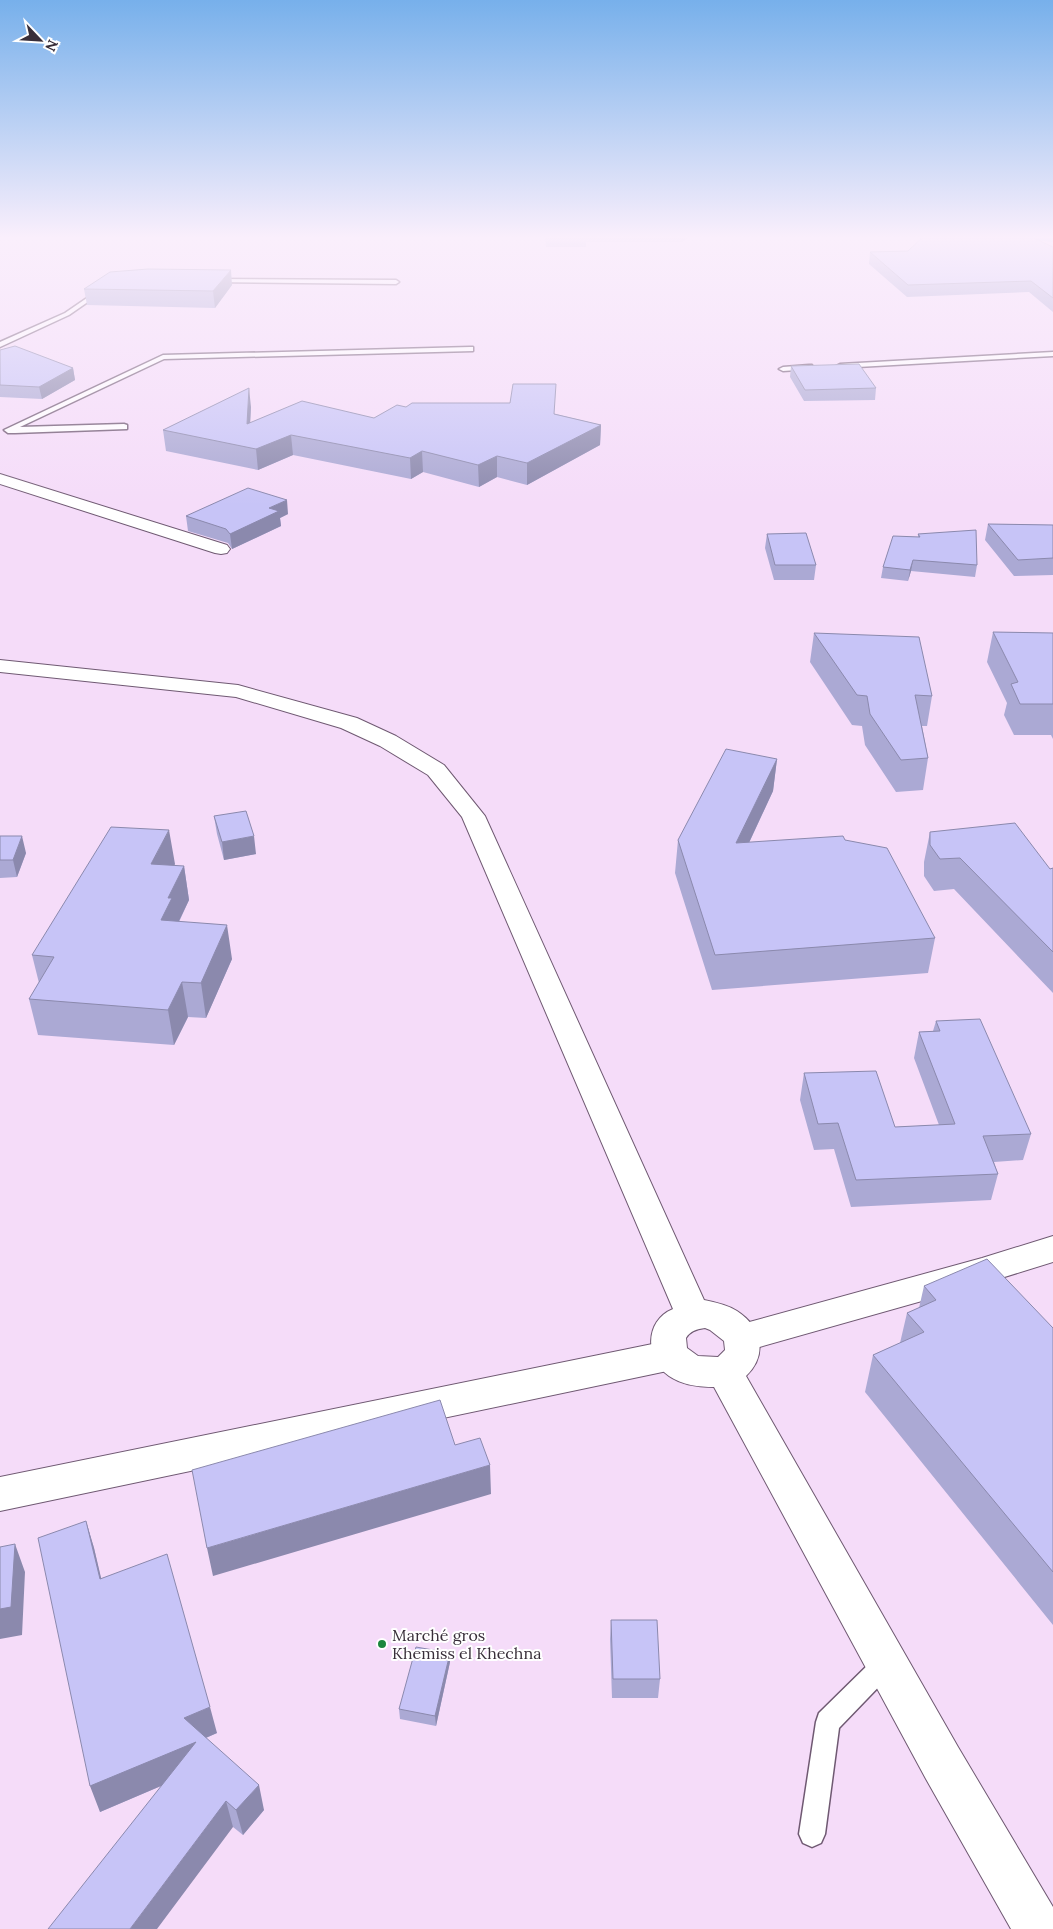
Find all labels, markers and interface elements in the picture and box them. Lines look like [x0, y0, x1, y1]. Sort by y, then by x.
north arrow [15, 15, 65, 65]
text: N [41, 37, 62, 54]
place label: Marché gros Khemiss el Khechna [392, 1625, 541, 1663]
marker: Marché gros Khemiss el Khechna [376, 1638, 388, 1650]

